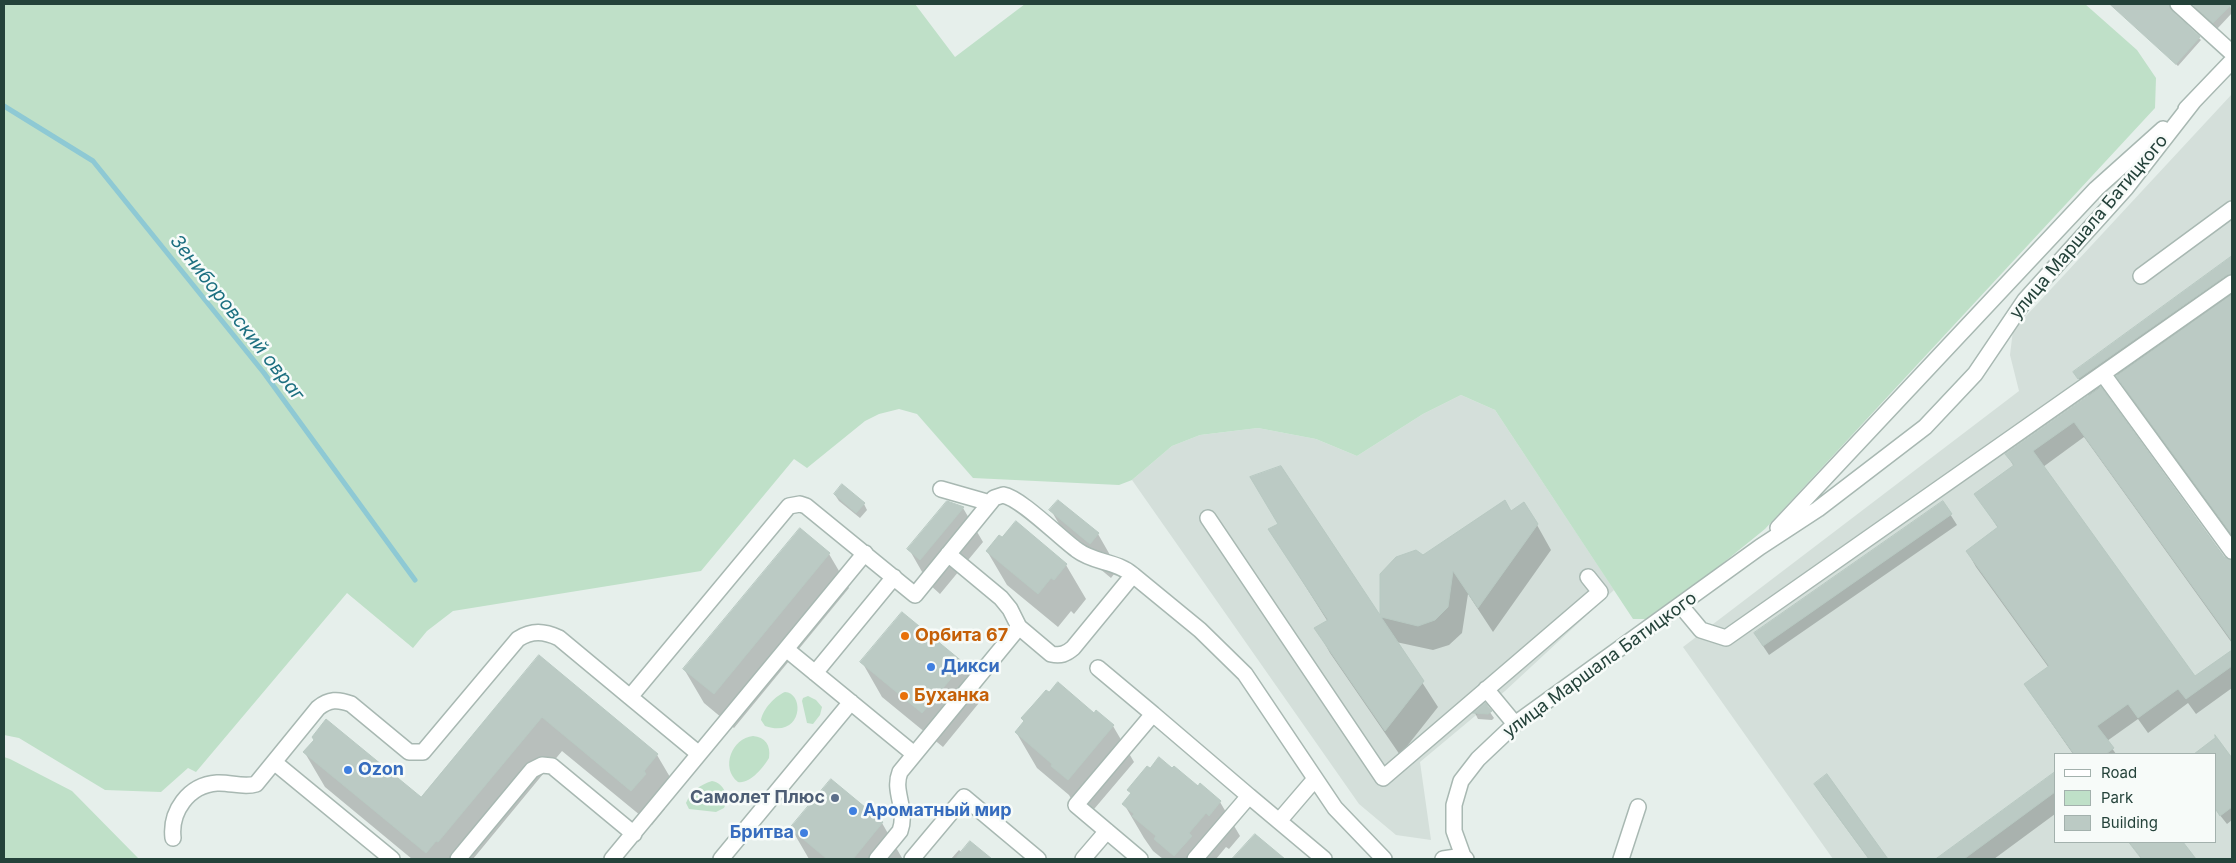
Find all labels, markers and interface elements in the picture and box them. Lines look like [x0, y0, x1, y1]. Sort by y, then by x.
street label: улица Маршала Батицкого [2005, 130, 2173, 324]
water label: Зениборовский овраг [165, 230, 309, 406]
street label: улица Маршала Батицкого [1499, 587, 1701, 743]
place label: Орбита 67 [915, 625, 1008, 647]
marker: Орбита 67 [899, 630, 911, 642]
place label: Дикси [941, 656, 1000, 678]
marker: Дикси [925, 661, 937, 673]
place label: Буханка [914, 685, 989, 707]
marker: Буханка [898, 690, 910, 702]
legend [2054, 753, 2216, 843]
place label: Ozon [358, 759, 404, 781]
text: Road [2101, 763, 2137, 782]
marker: Ozon [342, 764, 354, 776]
place label: Самолет Плюс [690, 787, 825, 809]
text: Park [2101, 788, 2133, 807]
marker: Самолет Плюс [829, 792, 841, 804]
place label: Ароматный мир [863, 800, 1012, 822]
marker: Ароматный мир [847, 805, 859, 817]
text: Building [2101, 813, 2158, 832]
place label: Бритва [730, 822, 794, 844]
marker: Бритва [798, 827, 810, 839]

